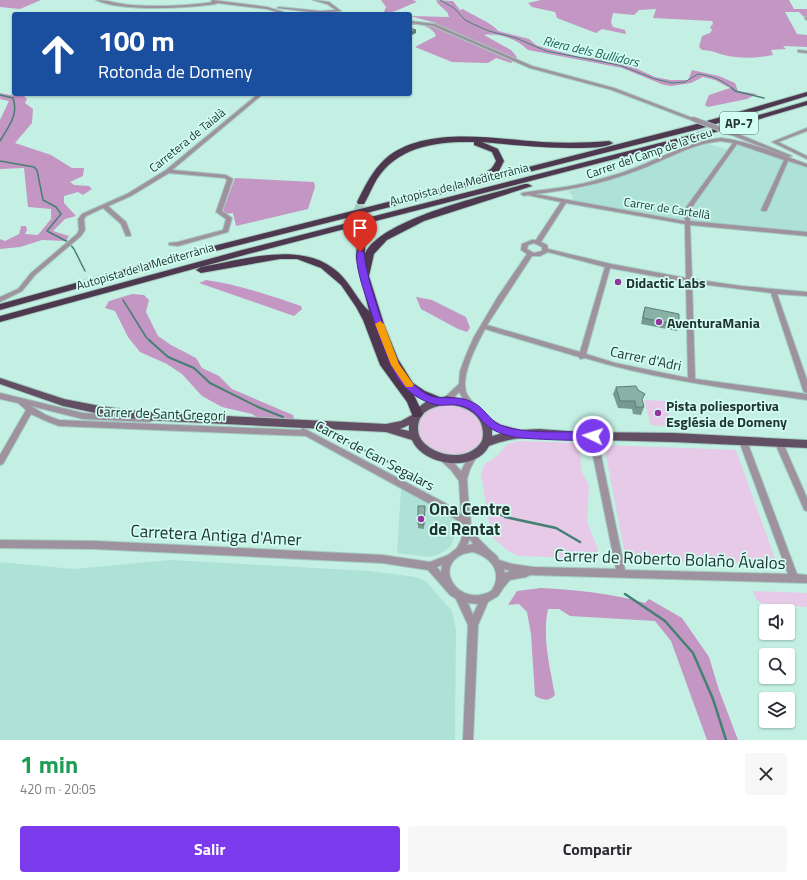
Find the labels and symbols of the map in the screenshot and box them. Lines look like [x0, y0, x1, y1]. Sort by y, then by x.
water label: Riera dels Bullidors [541, 30, 642, 72]
street label: Carretera de Taialà [145, 103, 229, 177]
road number: AP-7 [720, 112, 758, 134]
street label: Carrer del Camp de la Creu [583, 122, 715, 184]
street label: Autopista de la Mediterrània [387, 158, 531, 210]
street label: Carrer de Cartellà [622, 192, 712, 224]
pin [343, 211, 377, 252]
street label: Autopista de la Mediterrània [74, 237, 216, 295]
place label: Didactic Labs [626, 272, 706, 293]
marker: Didactic Labs [613, 277, 623, 287]
place label: AventuraMania [667, 312, 760, 333]
marker: AventuraMania [654, 317, 664, 327]
street label: Carrer d'Adri [608, 340, 684, 376]
place label: Pista poliesportiva Església de Domeny [666, 395, 787, 432]
street label: Carrer de Sant Gregori [96, 400, 226, 426]
marker: Pista poliesportiva Església de Domeny [653, 408, 663, 418]
street label: Carrer de Can Segalars [312, 415, 438, 495]
position arrow [572, 415, 614, 457]
place label: Ona Centre de Rentat [429, 496, 511, 542]
marker: Ona Centre de Rentat [416, 514, 426, 524]
street label: Carretera Antiga d'Amer [130, 518, 302, 552]
street label: Carrer de Roberto Bolaño Ávalos [554, 542, 786, 576]

